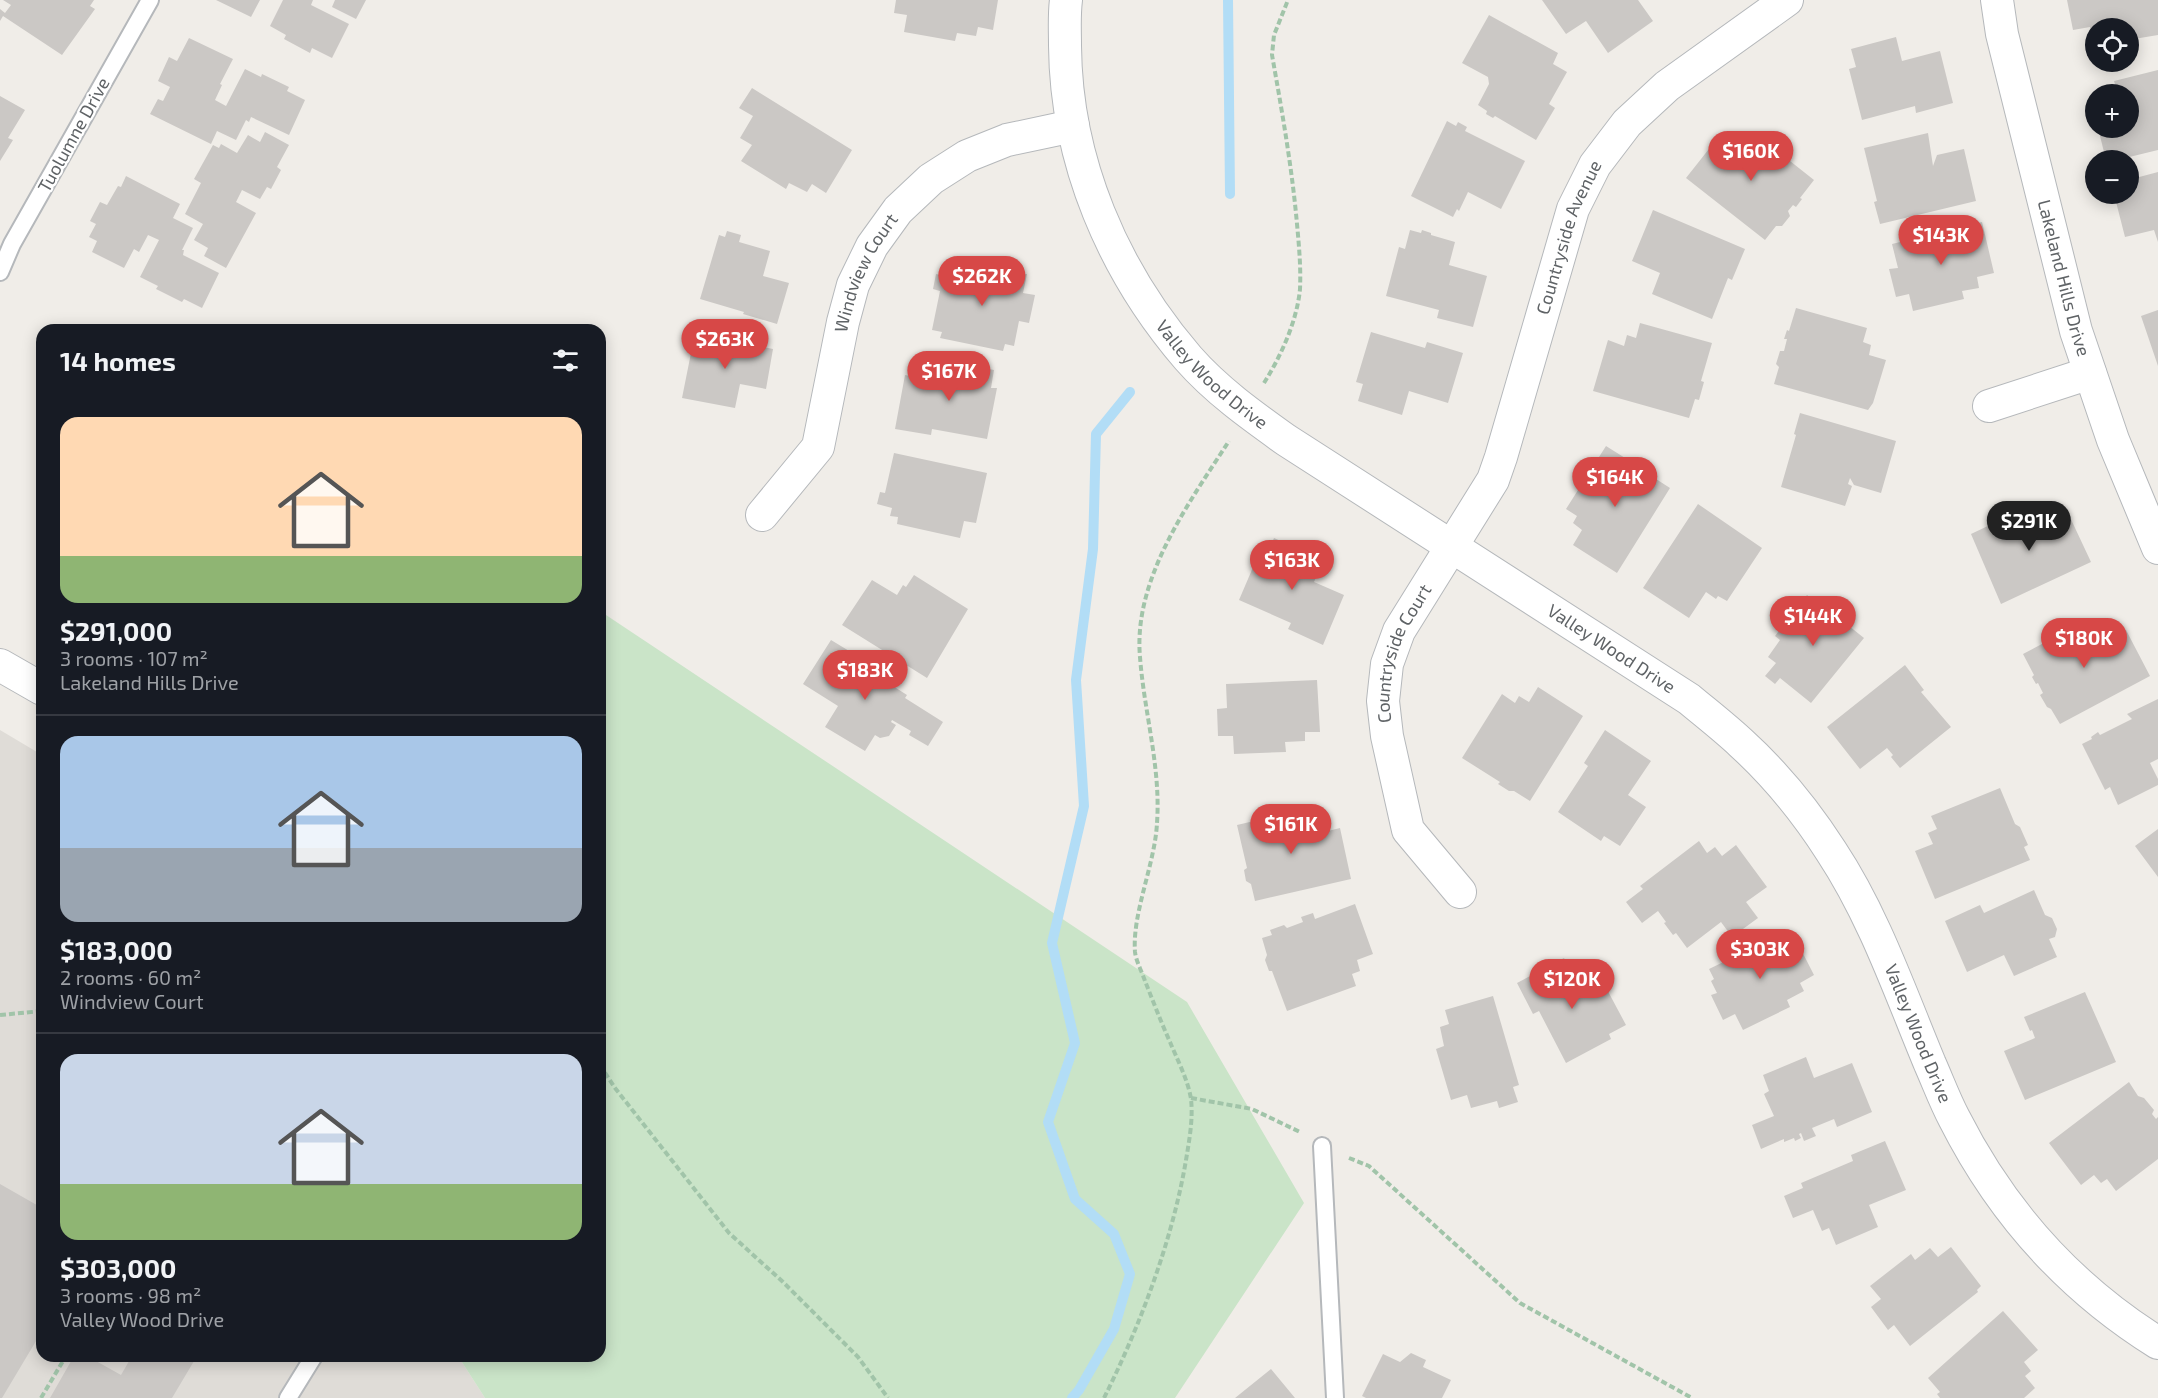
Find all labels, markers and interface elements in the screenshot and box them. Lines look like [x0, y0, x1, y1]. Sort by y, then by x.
map controls [2085, 18, 2139, 204]
button: locate [2085, 18, 2139, 72]
street label: Tuolumne Drive [33, 73, 114, 196]
button: + [2085, 84, 2139, 138]
pin: $160K [1709, 131, 1793, 182]
text: $160K [1722, 138, 1780, 162]
button: − [2085, 150, 2139, 204]
street label: Countryside Avenue [1531, 156, 1606, 317]
street label: Lakeland Hills Drive [2034, 197, 2096, 359]
street label: Windview Court [829, 209, 902, 334]
pin: $143K [1899, 215, 1983, 266]
text: $143K [1913, 222, 1970, 246]
pin: $262K [940, 256, 1024, 307]
text: $262K [952, 263, 1012, 287]
street label: Valley Wood Drive [1152, 315, 1272, 433]
pin: $263K [683, 319, 767, 370]
text: $263K [695, 326, 755, 350]
icon: filters [549, 344, 582, 377]
text: 14 homes [60, 345, 176, 376]
pin: $167K [907, 351, 991, 402]
text: $167K [921, 358, 977, 382]
icon: home [267, 456, 375, 564]
pin: $164K [1573, 457, 1657, 508]
text: $164K [1586, 464, 1644, 488]
pin: $291K [1987, 501, 2071, 552]
text: $291K [2001, 508, 2057, 532]
pin: $163K [1250, 540, 1334, 591]
text: $163K [1264, 547, 1320, 571]
street label: Countryside Court [1371, 580, 1436, 724]
pin: $144K [1771, 596, 1855, 647]
street label: Valley Wood Drive [1544, 599, 1680, 697]
text: $144K [1784, 603, 1842, 627]
text: $291,000 [60, 615, 172, 646]
pin: $180K [2042, 618, 2126, 669]
text: $180K [2055, 625, 2113, 649]
text: 3 rooms · 107 m² [60, 646, 208, 670]
pin: $183K [823, 650, 907, 701]
text: $183K [837, 657, 893, 681]
text: Lakeland Hills Drive [60, 670, 239, 694]
icon: home [267, 775, 375, 883]
pin: $161K [1249, 804, 1333, 855]
text: $161K [1264, 811, 1318, 835]
pin: $303K [1718, 929, 1802, 980]
text: $183,000 [60, 934, 173, 965]
text: $303K [1730, 936, 1790, 960]
pin: $120K [1530, 959, 1614, 1010]
street label: Valley Wood Drive [1881, 960, 1957, 1106]
text: 2 rooms · 60 m² [60, 965, 201, 989]
text: $120K [1543, 966, 1601, 990]
text: Windview Court [60, 989, 204, 1013]
icon: home [267, 1093, 375, 1201]
text: $303,000 [60, 1252, 176, 1283]
text: 3 rooms · 98 m² [60, 1283, 201, 1307]
text: Valley Wood Drive [60, 1307, 224, 1331]

